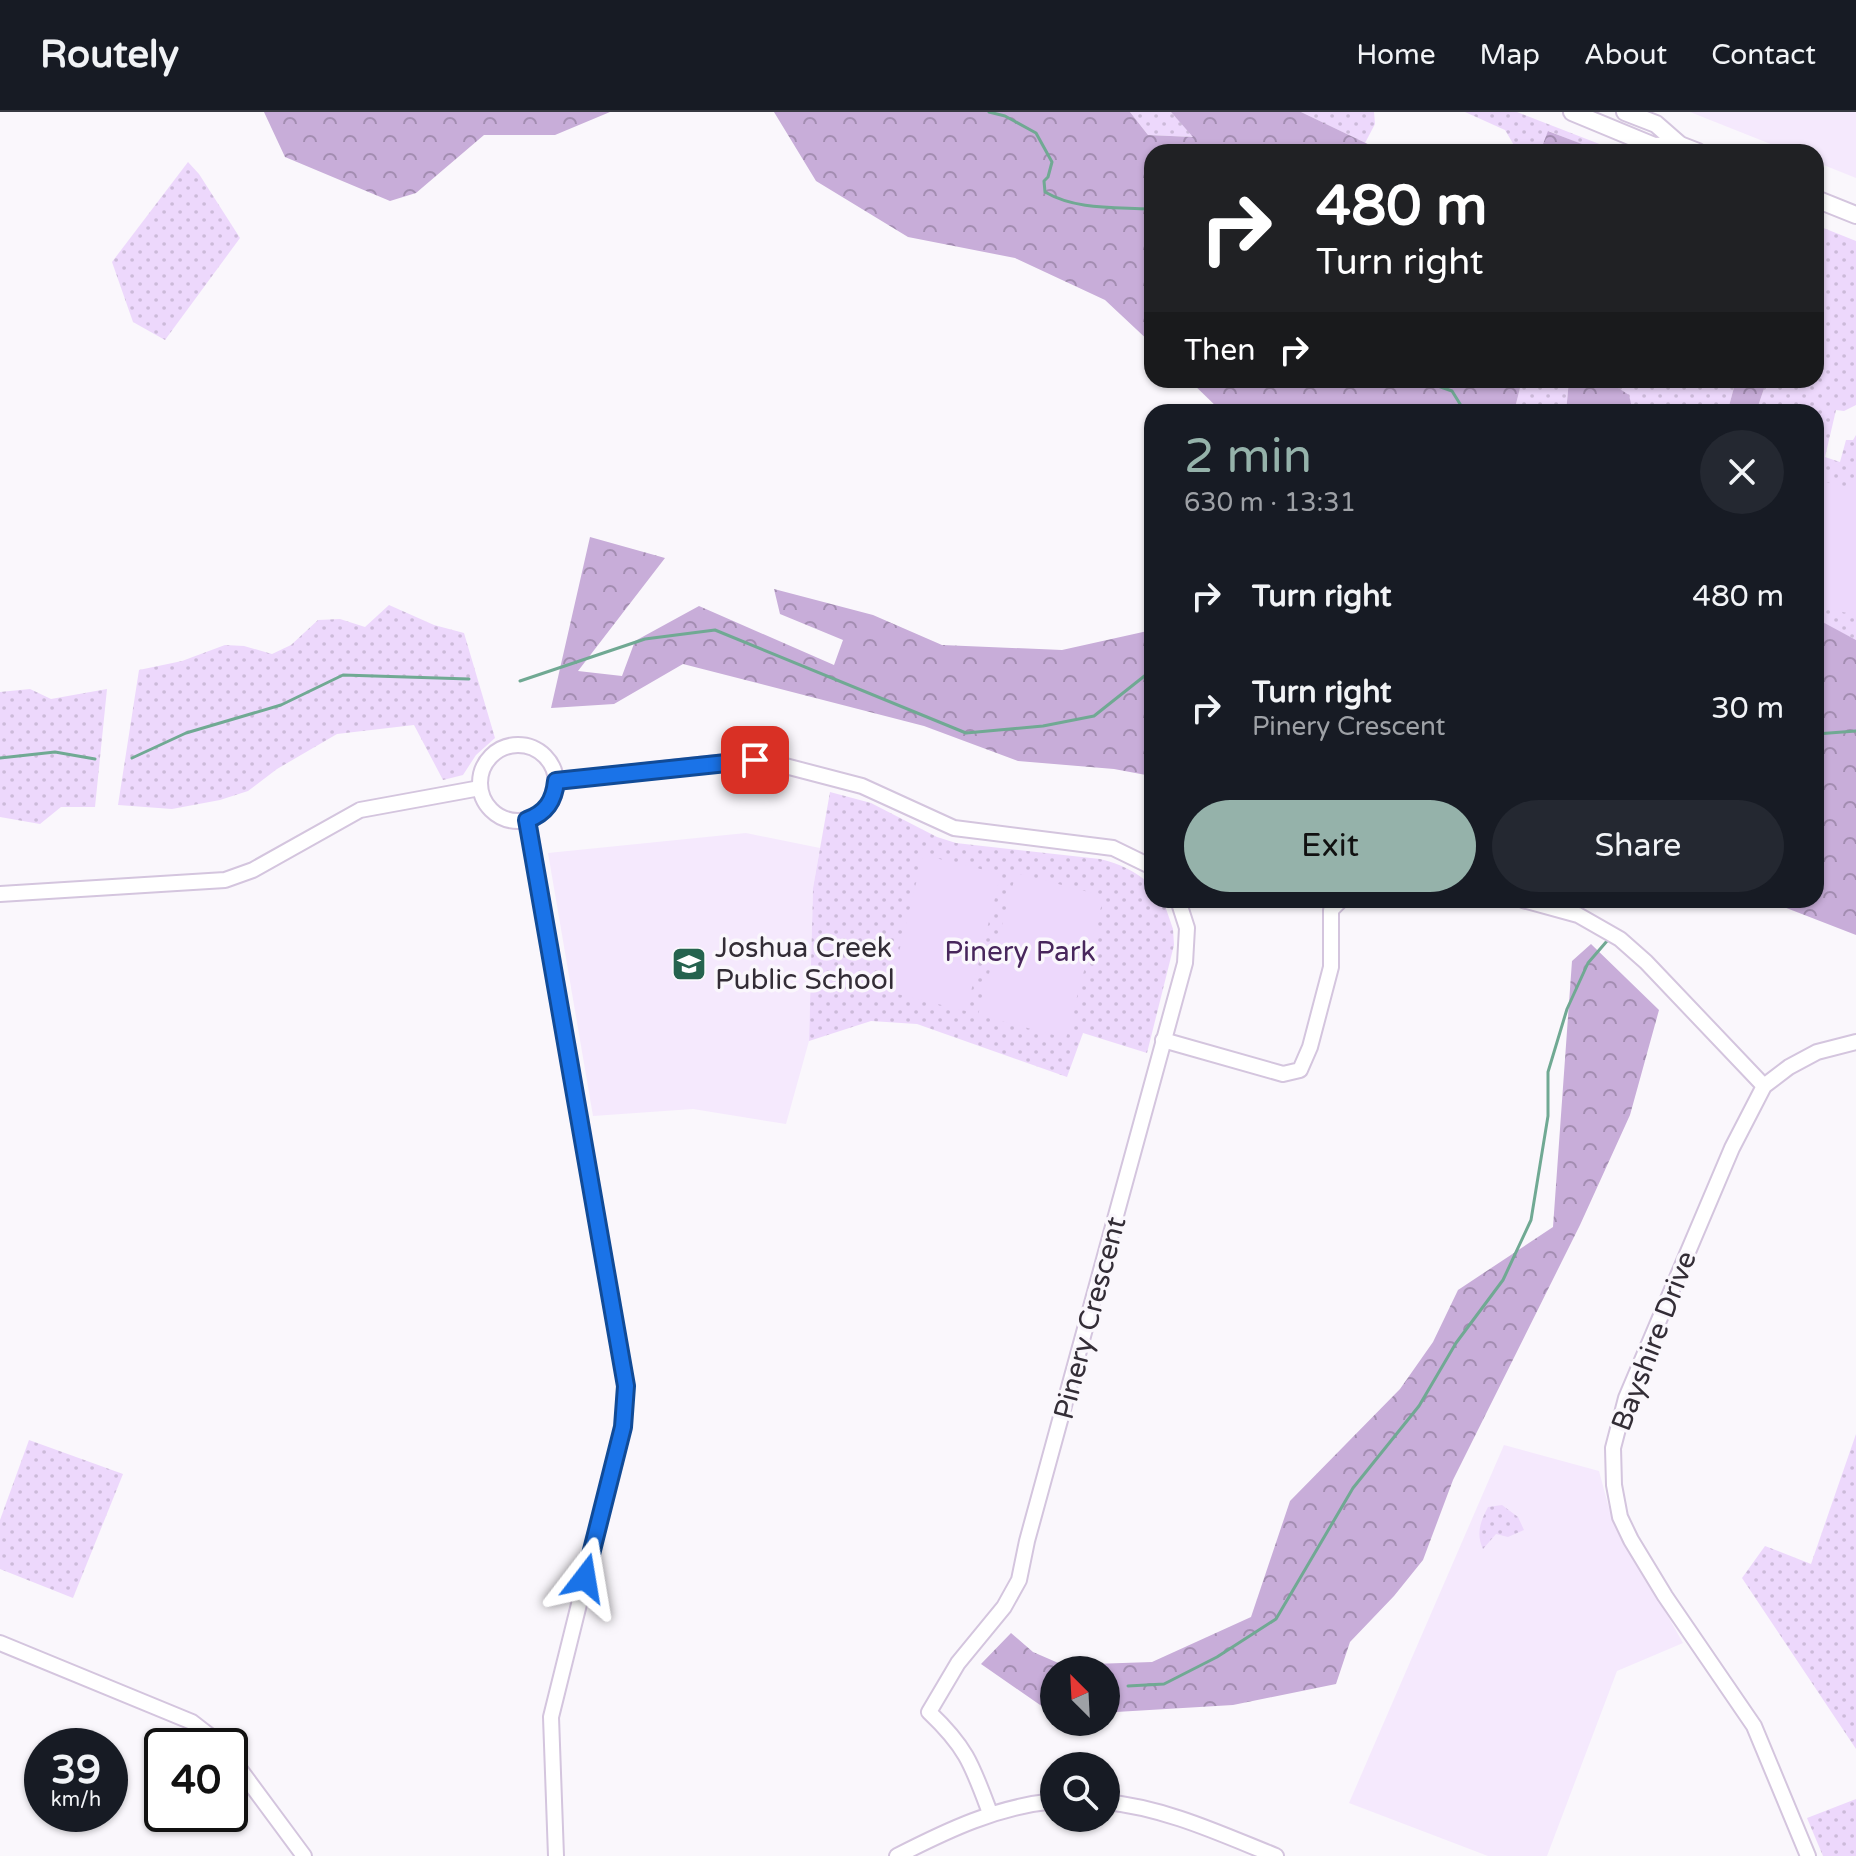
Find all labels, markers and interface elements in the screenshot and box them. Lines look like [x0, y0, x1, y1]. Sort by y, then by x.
text: Routely [40, 32, 179, 78]
text: Home [1356, 38, 1436, 72]
text: Map [1480, 38, 1540, 72]
text: About [1584, 38, 1667, 72]
text: Contact [1711, 38, 1816, 72]
text: 480 m [1316, 173, 1487, 240]
icon: right [1184, 176, 1288, 280]
text: Turn right [1316, 241, 1483, 284]
icon: right [1272, 328, 1316, 372]
text: Then [1184, 332, 1256, 369]
text: 2 min [1184, 428, 1312, 486]
button: close [1700, 430, 1784, 514]
text: 630 m · 13:31 [1184, 487, 1356, 518]
icon: right [1184, 574, 1228, 618]
text: Turn right [1252, 578, 1392, 615]
text: 480 m [1692, 578, 1784, 615]
text: Turn right [1252, 674, 1392, 711]
icon: right [1184, 686, 1228, 730]
text: 30 m [1711, 690, 1784, 727]
text: Pinery Crescent [1252, 711, 1446, 742]
pin [721, 726, 789, 794]
icon: arrive [733, 738, 777, 782]
button: Exit [1184, 800, 1476, 892]
button: Share [1492, 800, 1784, 892]
place label: Joshua Creek Public School [715, 931, 895, 997]
park label: Pinery Park [944, 935, 1096, 969]
school or university icon: Joshua Creek Public School [670, 945, 708, 983]
street label: Pinery Crescent [1047, 1213, 1133, 1423]
street label: Bayshire Drive [1604, 1246, 1704, 1436]
position arrow [543, 1536, 627, 1620]
north arrow [1040, 1656, 1120, 1736]
map controls [1040, 1656, 1120, 1832]
speed limit sign: 40 [144, 1728, 248, 1832]
text: 39 [51, 1746, 101, 1794]
button: search [1040, 1752, 1120, 1832]
text: km/h [51, 1788, 101, 1812]

